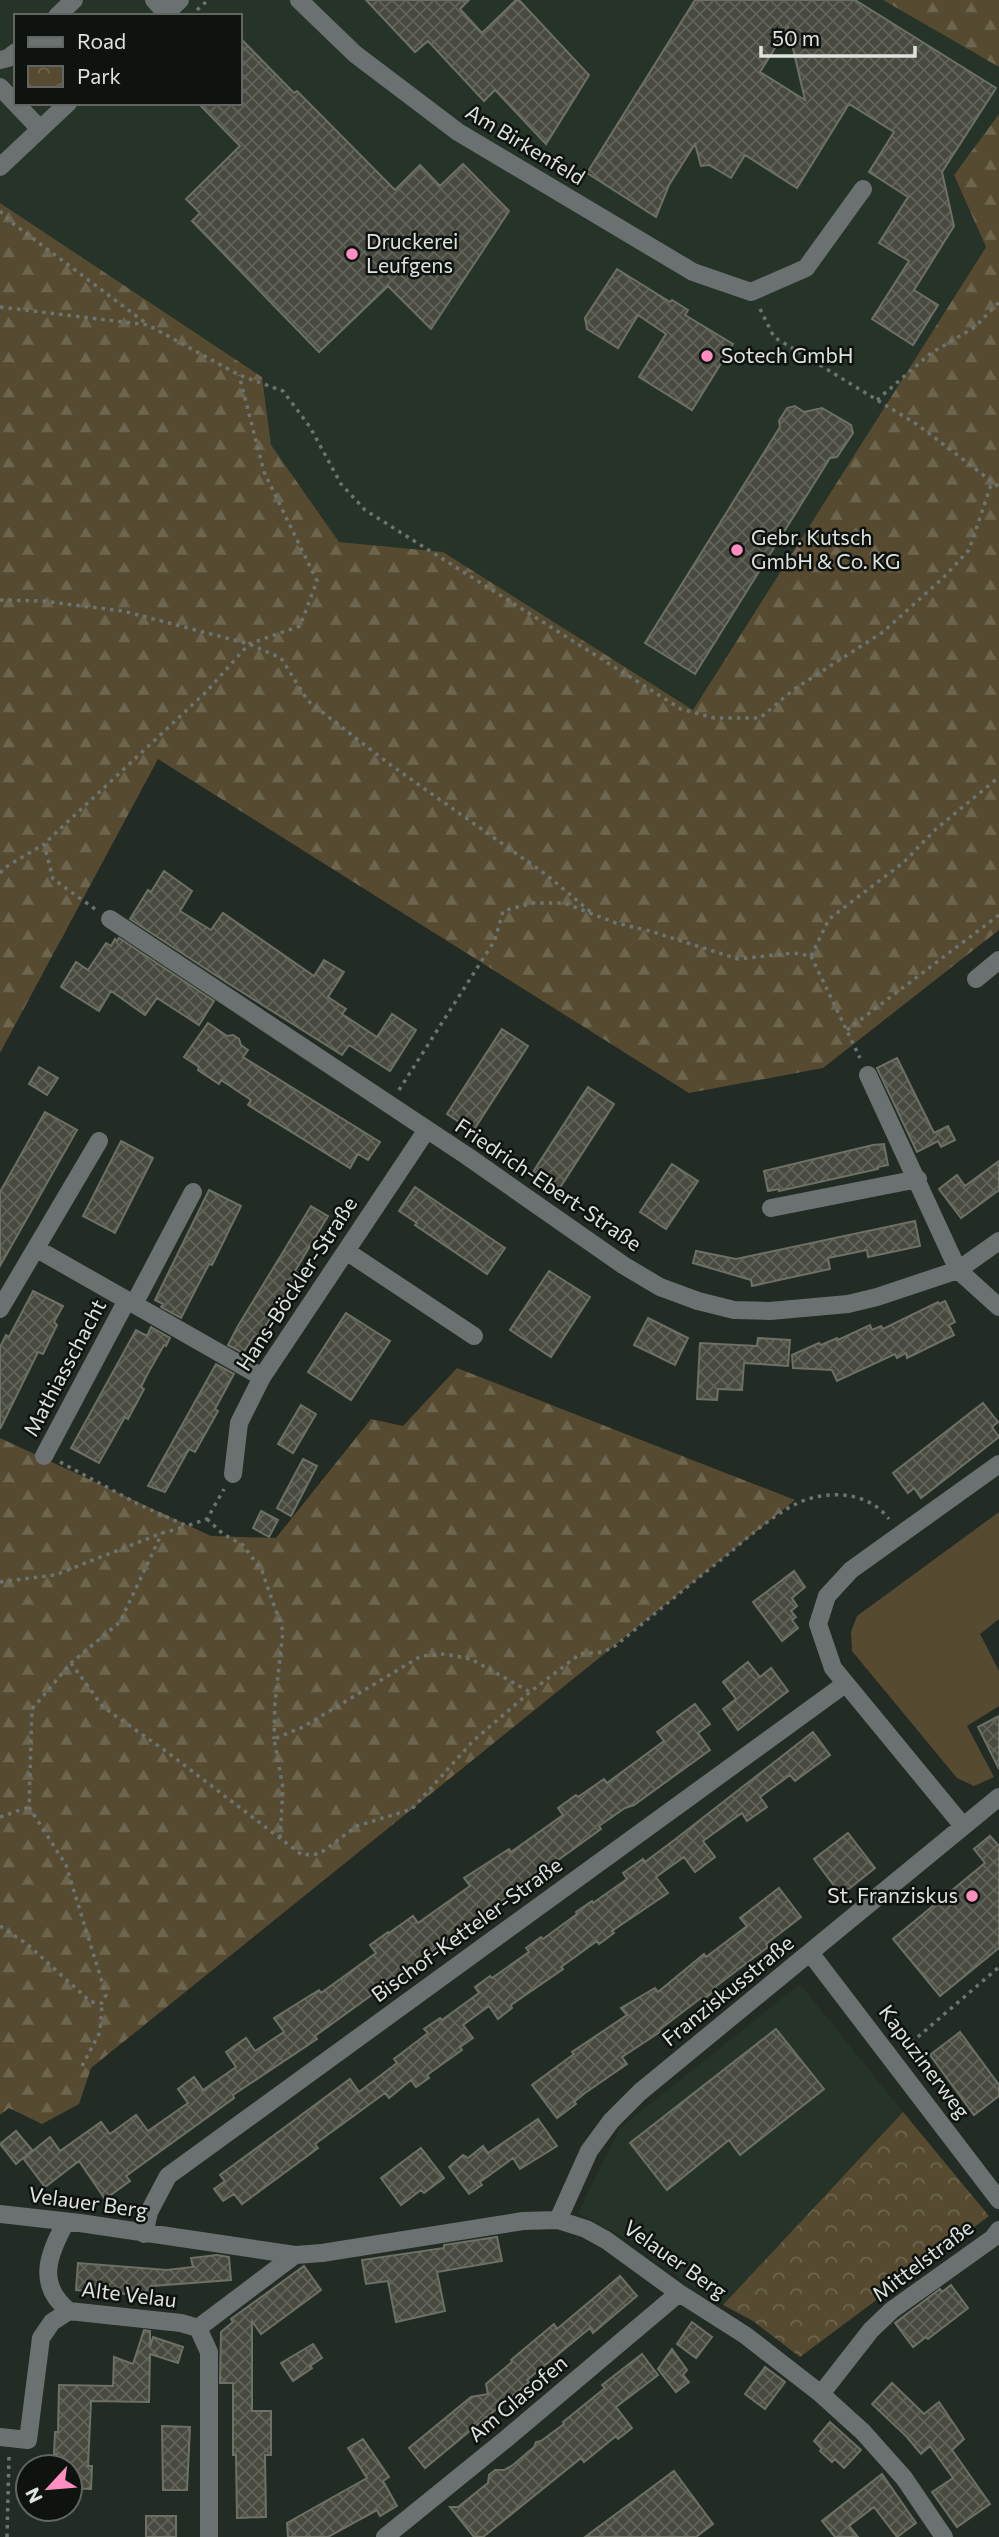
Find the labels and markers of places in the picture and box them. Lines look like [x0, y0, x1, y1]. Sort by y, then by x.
place label: Druckerei Leufgens [366, 228, 458, 277]
marker: Druckerei Leufgens [344, 246, 360, 262]
place label: Sotech GmbH [721, 342, 854, 367]
marker: Sotech GmbH [699, 348, 715, 364]
place label: Gebr. Kutsch GmbH & Co. KG [751, 524, 901, 573]
marker: Gebr. Kutsch GmbH & Co. KG [729, 542, 745, 558]
place label: St. Franziskus [827, 1882, 958, 1907]
marker: St. Franziskus [964, 1888, 980, 1904]

